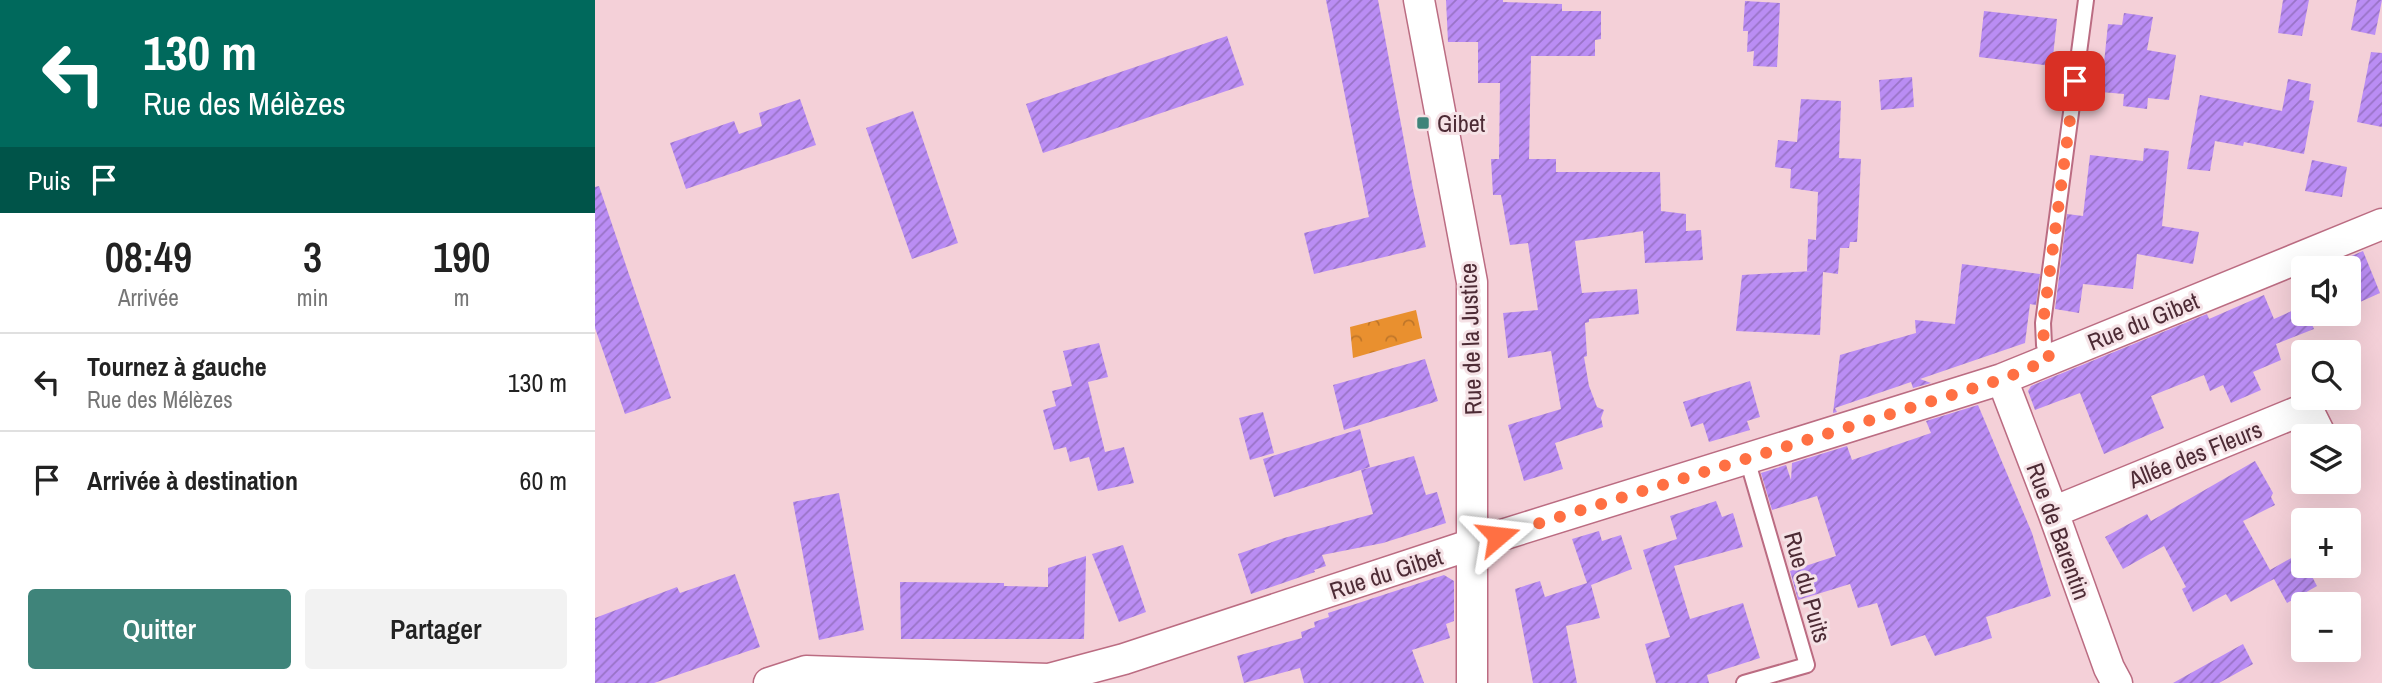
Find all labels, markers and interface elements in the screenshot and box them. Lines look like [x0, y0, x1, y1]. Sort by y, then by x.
text: 130 m [143, 19, 257, 85]
icon: left [28, 28, 119, 119]
pin [2045, 51, 2105, 111]
icon: arrive [2056, 62, 2094, 100]
text: Rue des Mélèzes [143, 82, 346, 125]
place label: Gibet [1437, 107, 1486, 139]
marker: Gibet [1415, 115, 1431, 131]
icon: arrive [85, 161, 123, 199]
text: Puis [28, 163, 71, 198]
text: 08:49 [105, 229, 192, 285]
text: 3 [303, 229, 322, 285]
text: 190 [433, 229, 490, 285]
map controls [2291, 256, 2361, 662]
button: sound [2291, 256, 2361, 326]
street label: Rue de la Justice [1451, 262, 1489, 416]
text: Arrivée [118, 282, 179, 313]
text: min [297, 282, 328, 313]
text: m [454, 282, 469, 313]
street label: Rue du Gibet [2083, 284, 2204, 358]
button: search [2291, 340, 2361, 410]
text: Tournez à gauche [87, 349, 267, 384]
icon: left [28, 363, 66, 401]
text: 130 m [508, 365, 567, 400]
text: Rue des Mélèzes [87, 384, 233, 415]
street label: Allée des Fleurs [2123, 413, 2266, 496]
button: layers [2291, 424, 2361, 494]
street label: Rue de Barentin [2019, 458, 2099, 604]
icon: arrive [28, 461, 66, 499]
text: Arrivée à destination [87, 463, 298, 498]
text: 60 m [520, 463, 567, 498]
position arrow [1461, 499, 1535, 573]
button: + [2291, 508, 2361, 578]
street label: Rue du Puits [1777, 528, 1839, 646]
street label: Rue du Gibet [1325, 540, 1447, 606]
button: Quitter [28, 589, 291, 669]
button: Partager [305, 589, 567, 669]
button: − [2291, 592, 2361, 662]

